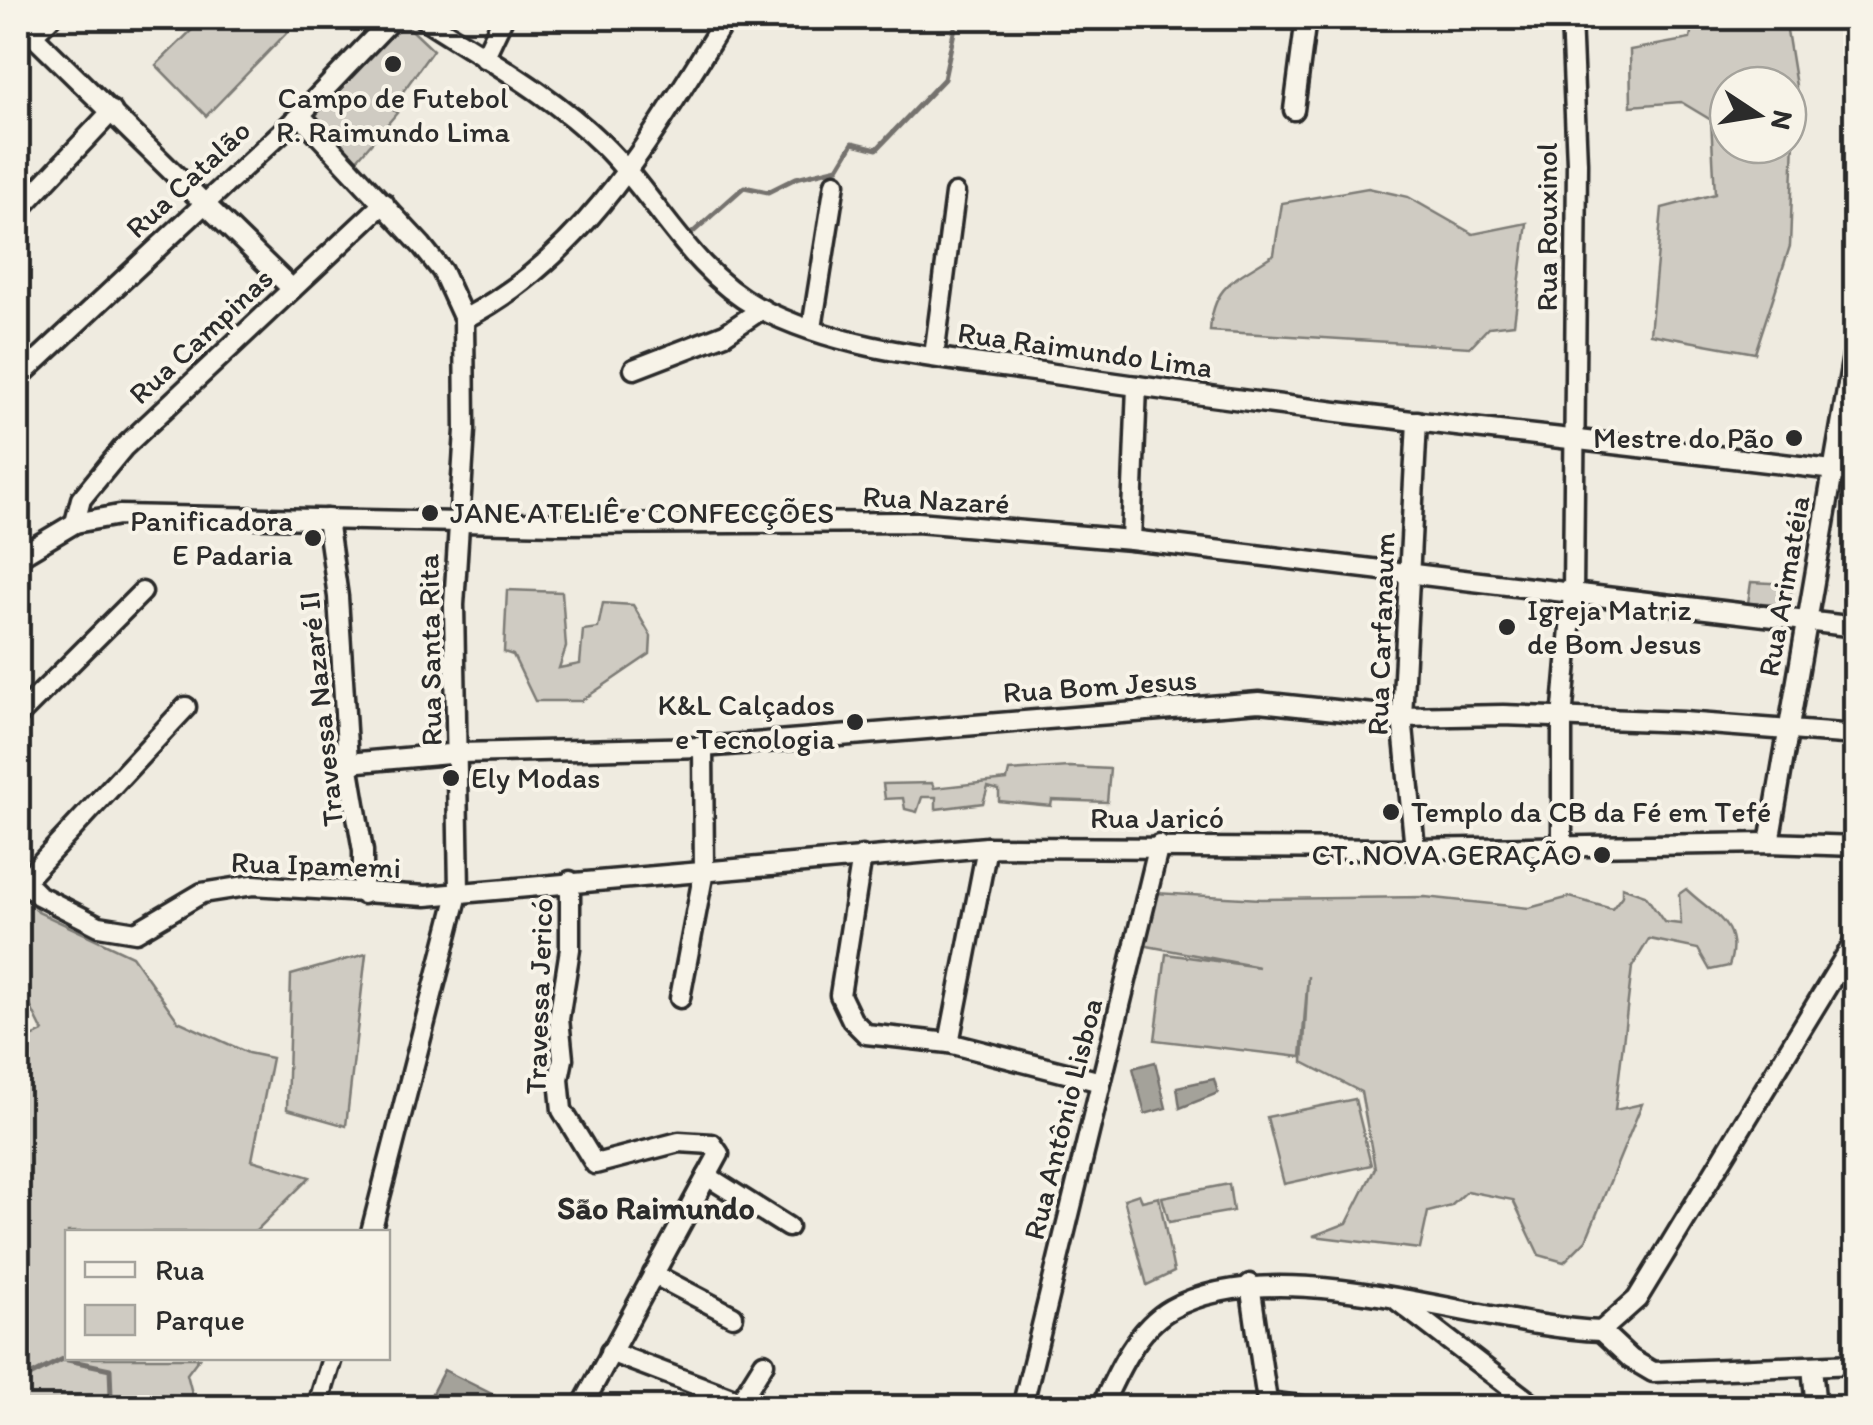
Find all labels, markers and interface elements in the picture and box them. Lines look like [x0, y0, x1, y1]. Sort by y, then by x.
marker: Campo de Futebol R. Raimundo Lima [382, 53, 404, 75]
north arrow [1708, 65, 1808, 165]
place label: Campo de Futebol R. Raimundo Lima [276, 79, 510, 150]
text: N [1764, 107, 1801, 133]
street label: Rua Catalão [117, 111, 258, 246]
street label: Rua Rouxinol [1528, 142, 1565, 311]
street label: Rua Campinas [121, 259, 281, 412]
street label: Rua Raimundo Lima [955, 313, 1215, 386]
place label: Mestre do Pão [1593, 419, 1774, 456]
marker: Mestre do Pão [1783, 427, 1805, 449]
street label: Rua Nazaré [862, 477, 1011, 522]
street label: Rua Arimatéia [1749, 492, 1818, 680]
place label: JANE ATELIÊ e CONFECÇÕES [450, 494, 834, 531]
place label: Panificadora E Padaria [130, 502, 293, 573]
marker: JANE ATELIÊ e CONFECÇÕES [419, 502, 441, 524]
marker: Panificadora E Padaria [302, 527, 324, 549]
street label: Rua Carfanaum [1358, 532, 1403, 736]
street label: Rua Santa Rita [409, 553, 450, 746]
street label: Travessa Nazaré II [290, 590, 351, 828]
place label: Igreja Matriz de Bom Jesus [1527, 591, 1702, 662]
marker: Igreja Matriz de Bom Jesus [1496, 616, 1518, 638]
street label: Rua Bom Jesus [1002, 660, 1198, 711]
place label: K&L Calçados e Tecnologia [658, 686, 835, 757]
marker: K&L Calçados e Tecnologia [844, 711, 866, 733]
place label: Ely Modas [471, 759, 600, 796]
marker: Ely Modas [440, 767, 462, 789]
place label: Templo da CB da Fé em Tefé [1411, 793, 1771, 830]
street label: Rua Jaricó [1090, 799, 1224, 836]
marker: Templo da CB da Fé em Tefé [1380, 801, 1402, 823]
place label: CT. NOVA GERAÇÃO [1312, 836, 1582, 873]
street label: Rua Ipamemi [230, 843, 402, 886]
marker: CT. NOVA GERAÇÃO [1591, 844, 1613, 866]
street label: Travessa Jericó [517, 897, 560, 1095]
street label: Rua Antônio Lisboa [1015, 994, 1110, 1243]
district label: São Raimundo [557, 1189, 755, 1227]
legend [65, 1230, 390, 1360]
text: Rua [155, 1251, 205, 1288]
text: Parque [155, 1301, 245, 1338]

